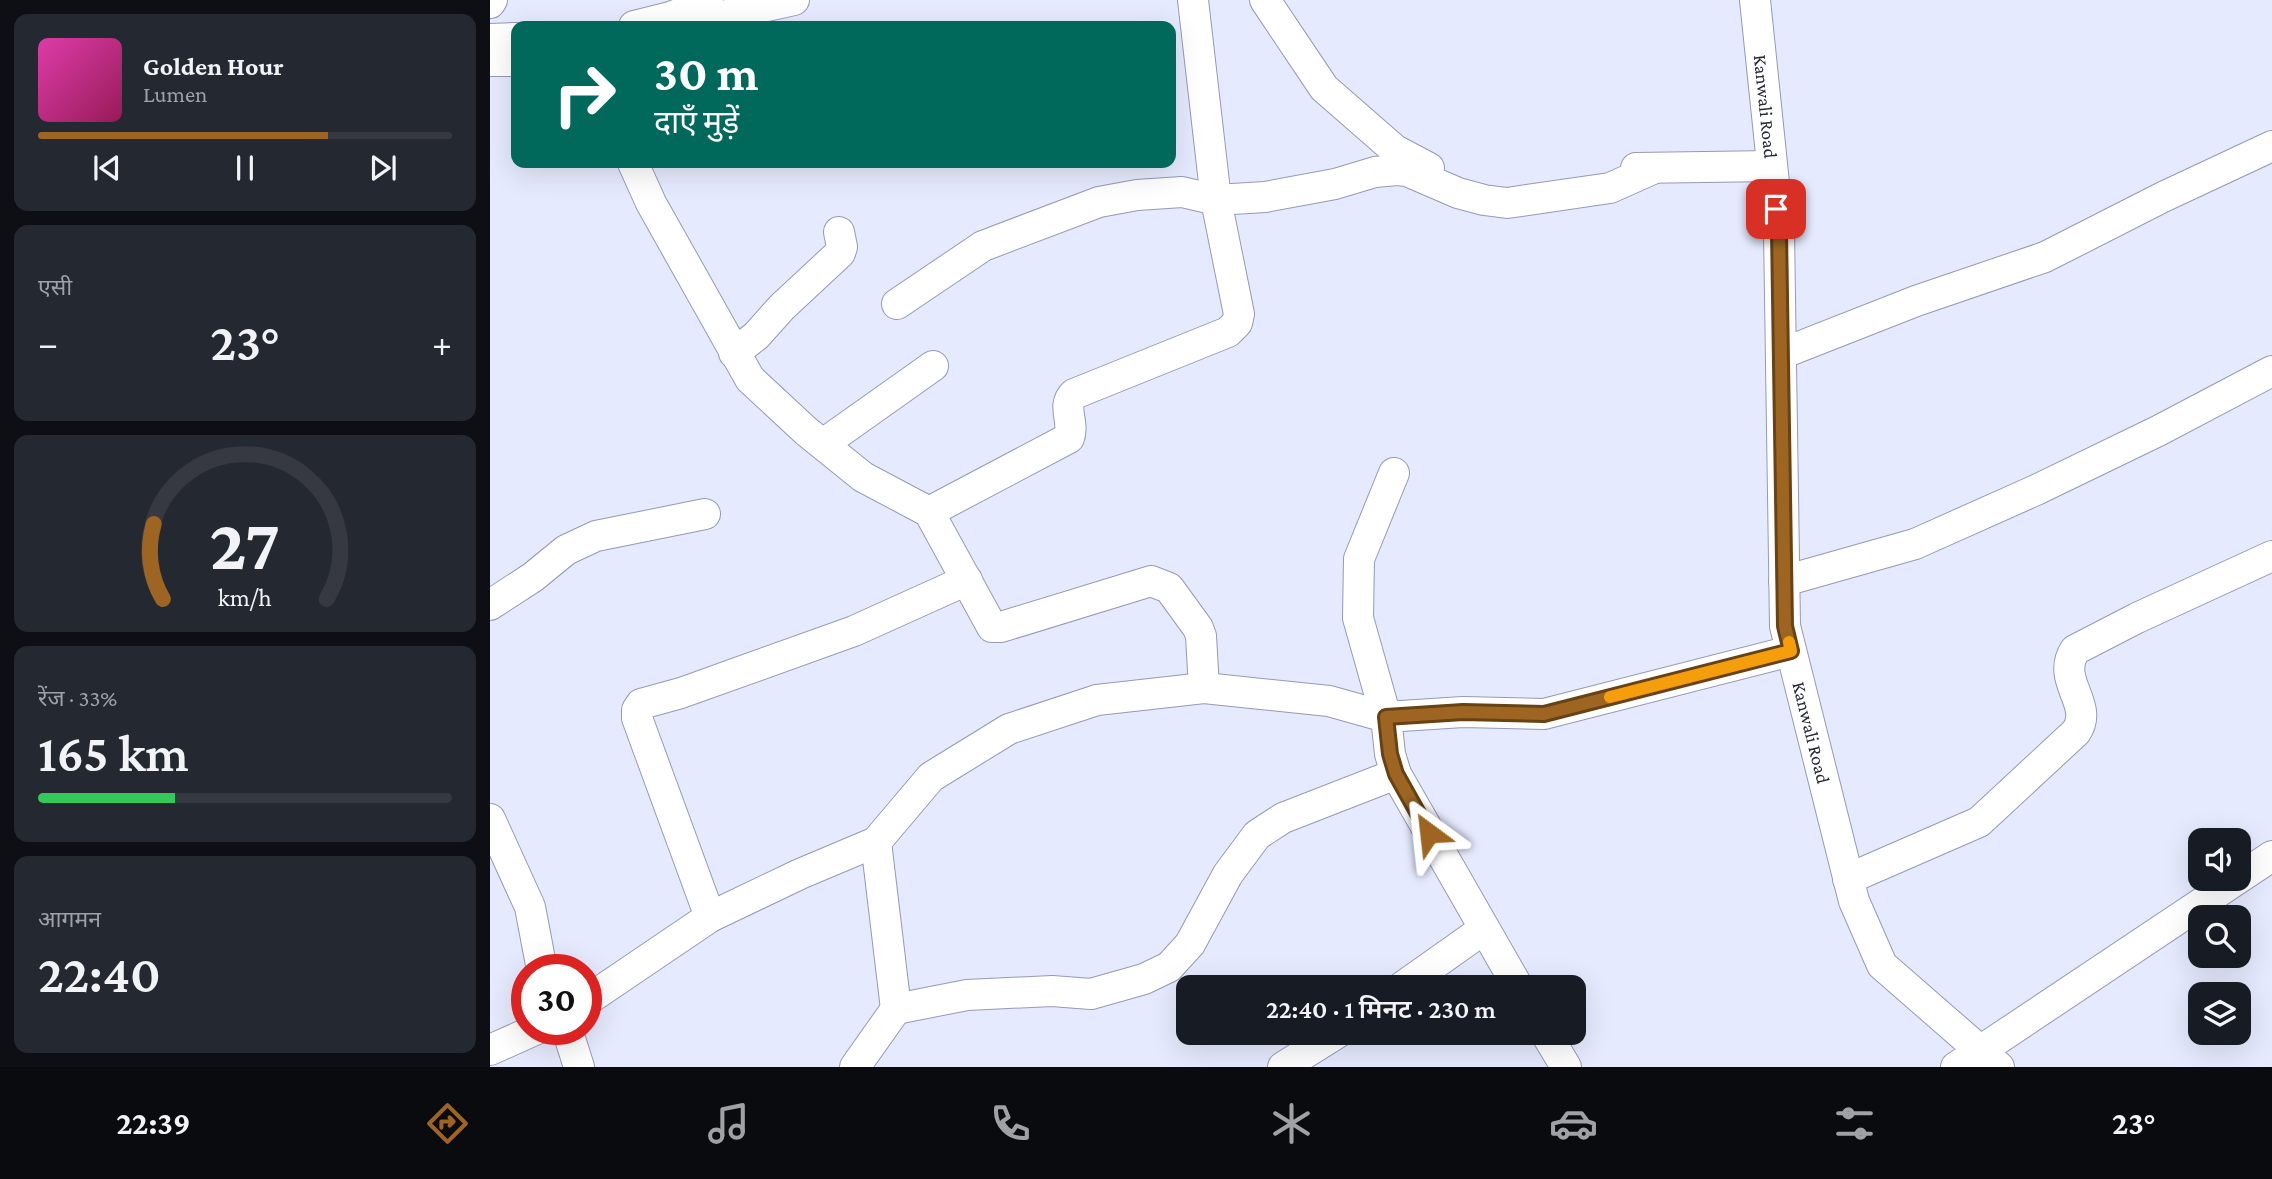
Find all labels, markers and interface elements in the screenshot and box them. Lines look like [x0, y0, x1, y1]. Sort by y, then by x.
text: 30 m [654, 46, 759, 101]
icon: right [539, 49, 630, 140]
text: Golden Hour [143, 52, 284, 81]
street label: Kanwali Road [1750, 53, 1782, 159]
text: Lumen [143, 81, 207, 107]
text: दाएँ मुड़ें [654, 104, 739, 140]
icon: previous [88, 149, 126, 187]
icon: pause [226, 149, 264, 187]
icon: next [364, 149, 402, 187]
pin [1746, 179, 1806, 239]
icon: arrive [1757, 190, 1795, 228]
text: एसी [38, 274, 72, 300]
text: 23° [210, 313, 280, 371]
text: − [38, 322, 58, 364]
text: + [432, 322, 452, 364]
text: 27 [210, 505, 280, 586]
text: km/h [218, 584, 272, 611]
street label: Kanwali Road [1789, 679, 1835, 786]
text: रेंज · 33% [38, 685, 117, 711]
text: 165 km [38, 724, 189, 782]
position arrow [1392, 796, 1466, 870]
map controls [2188, 828, 2251, 1045]
button: sound [2188, 828, 2251, 891]
button: search [2188, 905, 2251, 968]
text: आगमन [38, 906, 101, 932]
text: 22:40 [38, 945, 161, 1003]
speed limit sign: 30 [511, 954, 602, 1045]
button: layers [2188, 982, 2251, 1045]
text: 22:40 · 1 मिनट · 230 m [1266, 995, 1496, 1024]
icon: directions [423, 1099, 472, 1148]
icon: music [704, 1099, 753, 1148]
icon: phone [986, 1099, 1035, 1148]
icon: climate [1267, 1099, 1316, 1148]
icon: car [1549, 1099, 1598, 1148]
icon: filters [1830, 1099, 1879, 1148]
text: 22:39 [116, 1105, 190, 1141]
text: 23° [2112, 1105, 2156, 1141]

